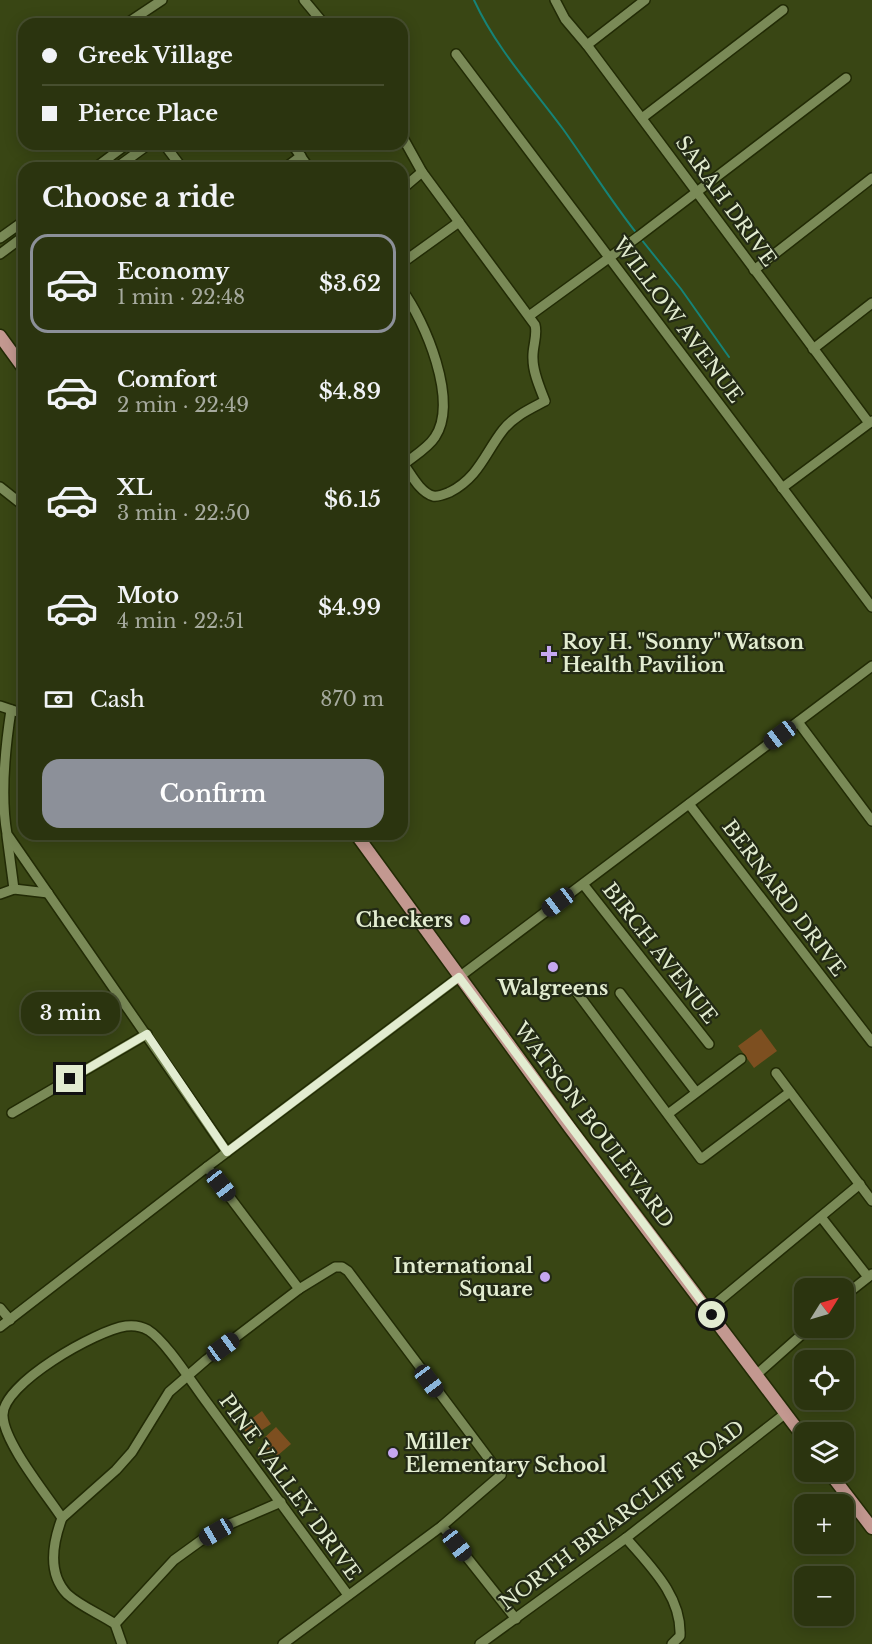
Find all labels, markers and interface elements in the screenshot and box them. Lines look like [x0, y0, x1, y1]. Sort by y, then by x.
text: Greek Village [78, 42, 233, 69]
text: Pierce Place [78, 100, 218, 127]
street label: SARAH DRIVE [671, 131, 781, 271]
text: Choose a ride [42, 181, 235, 214]
street label: WILLOW AVENUE [607, 232, 748, 407]
icon: car [45, 257, 99, 311]
text: Economy [117, 258, 229, 285]
text: $3.62 [319, 270, 381, 297]
text: 1 min · 22:48 [117, 285, 245, 309]
icon: car [45, 365, 99, 419]
text: Comfort [117, 366, 217, 393]
text: $4.89 [319, 378, 381, 405]
text: 2 min · 22:49 [117, 393, 249, 417]
icon: car [45, 473, 99, 527]
text: XL [117, 474, 152, 501]
text: $6.15 [324, 486, 381, 513]
text: 3 min · 22:50 [117, 501, 250, 525]
icon: car [45, 581, 99, 635]
text: Moto [117, 582, 179, 609]
text: $4.99 [318, 594, 381, 621]
text: 4 min · 22:51 [117, 609, 244, 633]
place label: Roy H. "Sonny" Watson Health Pavilion [562, 630, 805, 677]
marker: Roy H. "Sonny" Watson Health Pavilion [540, 645, 558, 663]
icon: cash [42, 683, 75, 716]
text: Cash [90, 686, 145, 713]
text: 870 m [320, 687, 384, 711]
car [760, 717, 800, 753]
button: Confirm [42, 759, 384, 828]
street label: BERNARD DRIVE [717, 815, 851, 981]
street label: BIRCH AVENUE [597, 878, 723, 1028]
car [538, 884, 578, 920]
place label: Checkers [356, 908, 453, 932]
marker: Checkers [458, 913, 472, 927]
marker: Walgreens [546, 960, 560, 974]
place label: Walgreens [497, 976, 608, 1000]
callout: 3 min [20, 992, 119, 1034]
text: 3 min [40, 1001, 101, 1025]
street label: WATSON BOULEVARD [508, 1017, 679, 1232]
route end [56, 1065, 83, 1092]
car [203, 1165, 239, 1205]
place label: International Square [393, 1254, 533, 1301]
marker: International Square [538, 1270, 552, 1284]
north arrow [794, 1278, 854, 1338]
map controls [794, 1278, 854, 1626]
route start [698, 1301, 725, 1328]
car [203, 1329, 243, 1365]
button: locate [794, 1350, 854, 1410]
car [411, 1361, 447, 1401]
street label: PINE VALLEY DRIVE [214, 1389, 366, 1585]
street label: NORTH BRIARCLIFF ROAD [495, 1415, 749, 1615]
button: layers [794, 1422, 854, 1482]
place label: Miller Elementary School [405, 1430, 606, 1477]
marker: Miller Elementary School [386, 1446, 400, 1460]
button: + [794, 1494, 854, 1554]
car [196, 1515, 236, 1549]
car [439, 1525, 475, 1565]
button: − [794, 1566, 854, 1626]

